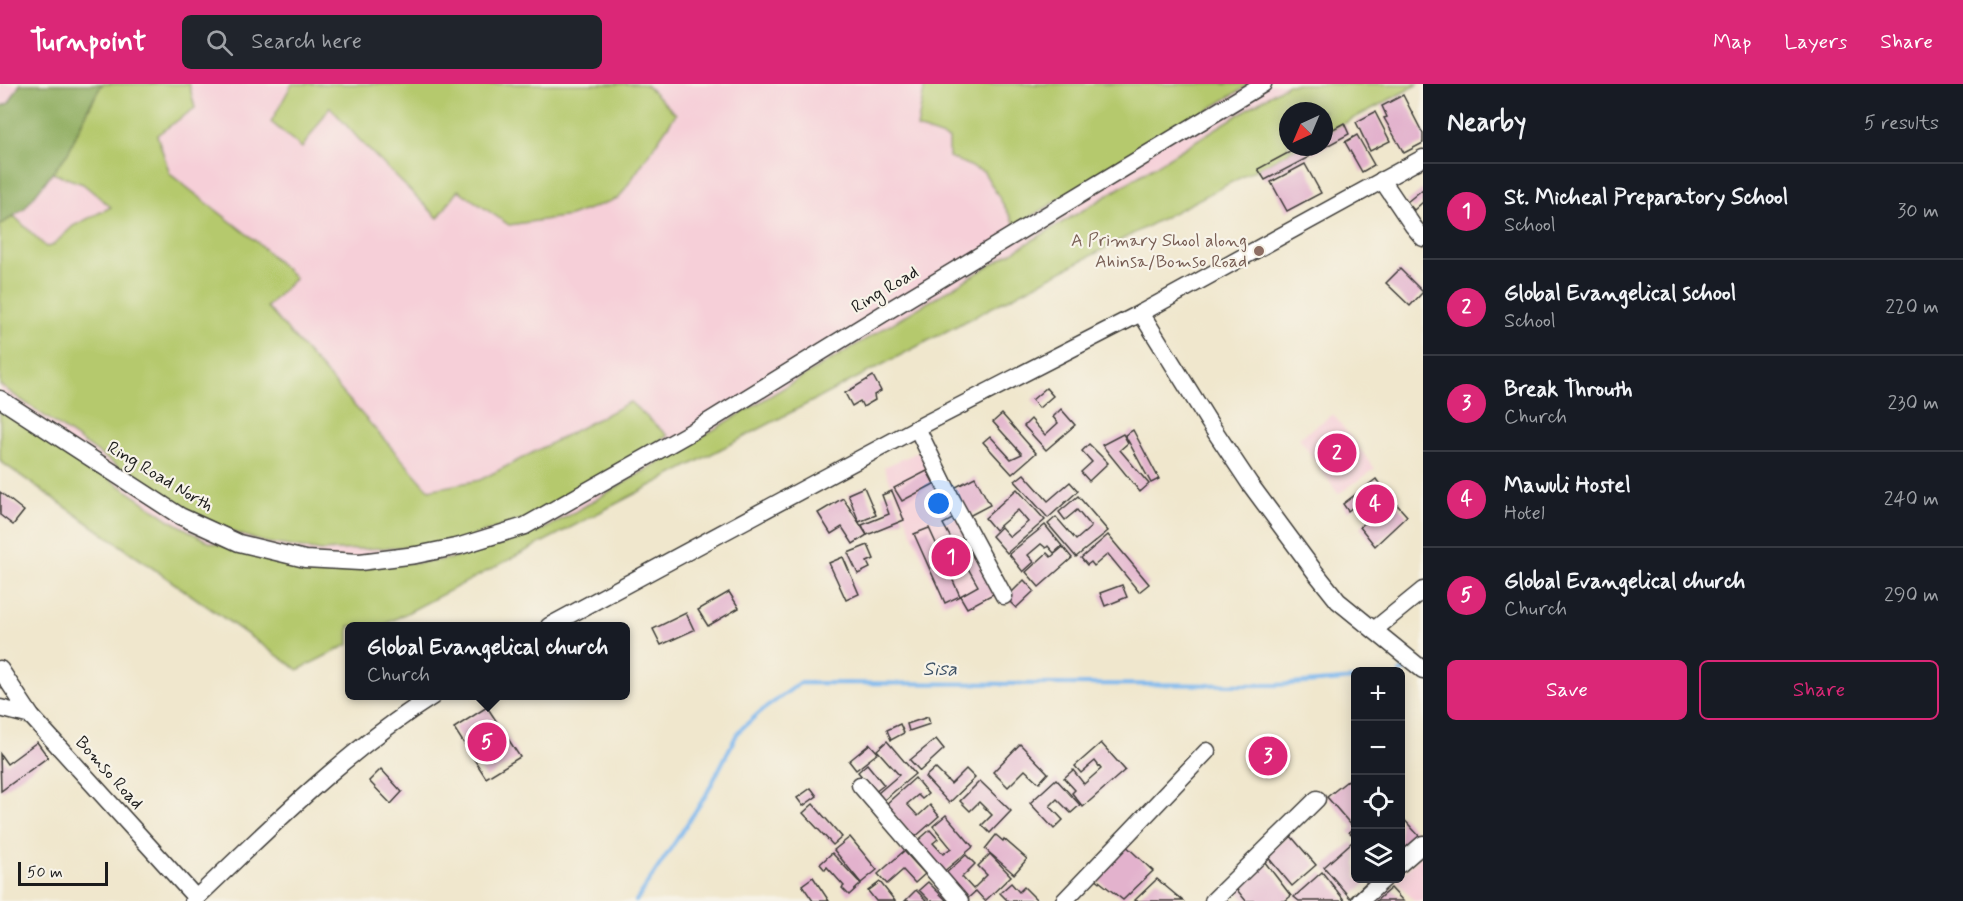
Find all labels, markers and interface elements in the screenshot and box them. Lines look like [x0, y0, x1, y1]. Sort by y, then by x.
search box [182, 15, 602, 69]
text: Turnpoint [30, 24, 146, 61]
icon: search [203, 26, 236, 59]
text: Search here [251, 28, 362, 56]
text: Map [1713, 28, 1751, 56]
text: Layers [1784, 28, 1847, 56]
text: Share [1880, 28, 1933, 56]
north arrow [1279, 102, 1333, 156]
text: Nearby [1447, 106, 1526, 140]
text: 5 results [1864, 110, 1939, 137]
text: St. Micheal Preparatory School [1504, 184, 1788, 212]
text: 1 [1462, 198, 1471, 225]
text: 30 m [1897, 198, 1939, 225]
text: School [1504, 212, 1556, 239]
place label: A Primary Shool along Ahinsa/Bomso Road [1071, 229, 1247, 274]
marker: A Primary Shool along Ahinsa/Bomso Road [1252, 244, 1266, 258]
street label: Ring Road [847, 261, 924, 320]
text: Global Evangelical school [1504, 280, 1736, 308]
text: 2 [1462, 294, 1471, 321]
text: 220 m [1885, 294, 1939, 321]
text: School [1504, 308, 1556, 335]
text: Break Throuth [1504, 376, 1633, 404]
text: 3 [1462, 390, 1471, 417]
text: 230 m [1887, 390, 1939, 417]
text: Church [1504, 404, 1567, 431]
pin: 2 [1318, 430, 1356, 476]
street label: Ring Road North [102, 436, 218, 519]
text: Mawuli Hostel [1504, 472, 1631, 500]
pin: 4 [1356, 482, 1394, 526]
text: 4 [1461, 486, 1472, 513]
text: 240 m [1884, 486, 1939, 513]
your location [924, 489, 953, 518]
text: Hotel [1504, 500, 1545, 527]
pin: 1 [932, 534, 970, 580]
text: Global Evangelical church [1504, 568, 1745, 596]
text: 5 [1461, 582, 1473, 609]
text: 290 m [1884, 582, 1939, 609]
text: Church [1504, 596, 1567, 623]
popup [345, 622, 630, 700]
text: Global Evangelical church [367, 634, 608, 662]
water label: Sisa [923, 656, 957, 683]
button: Save [1447, 660, 1687, 720]
button: Share [1699, 660, 1939, 720]
text: Church [367, 662, 430, 689]
map controls [1351, 667, 1405, 883]
button: + [1351, 667, 1405, 721]
pin: 5 [468, 720, 506, 764]
button: − [1351, 721, 1405, 775]
street label: Bomso Road [70, 731, 148, 815]
pin: 3 [1248, 734, 1288, 778]
button: locate [1351, 775, 1405, 829]
button: layers [1351, 829, 1405, 883]
scale bar [18, 859, 108, 886]
text: 50 m [27, 862, 63, 883]

